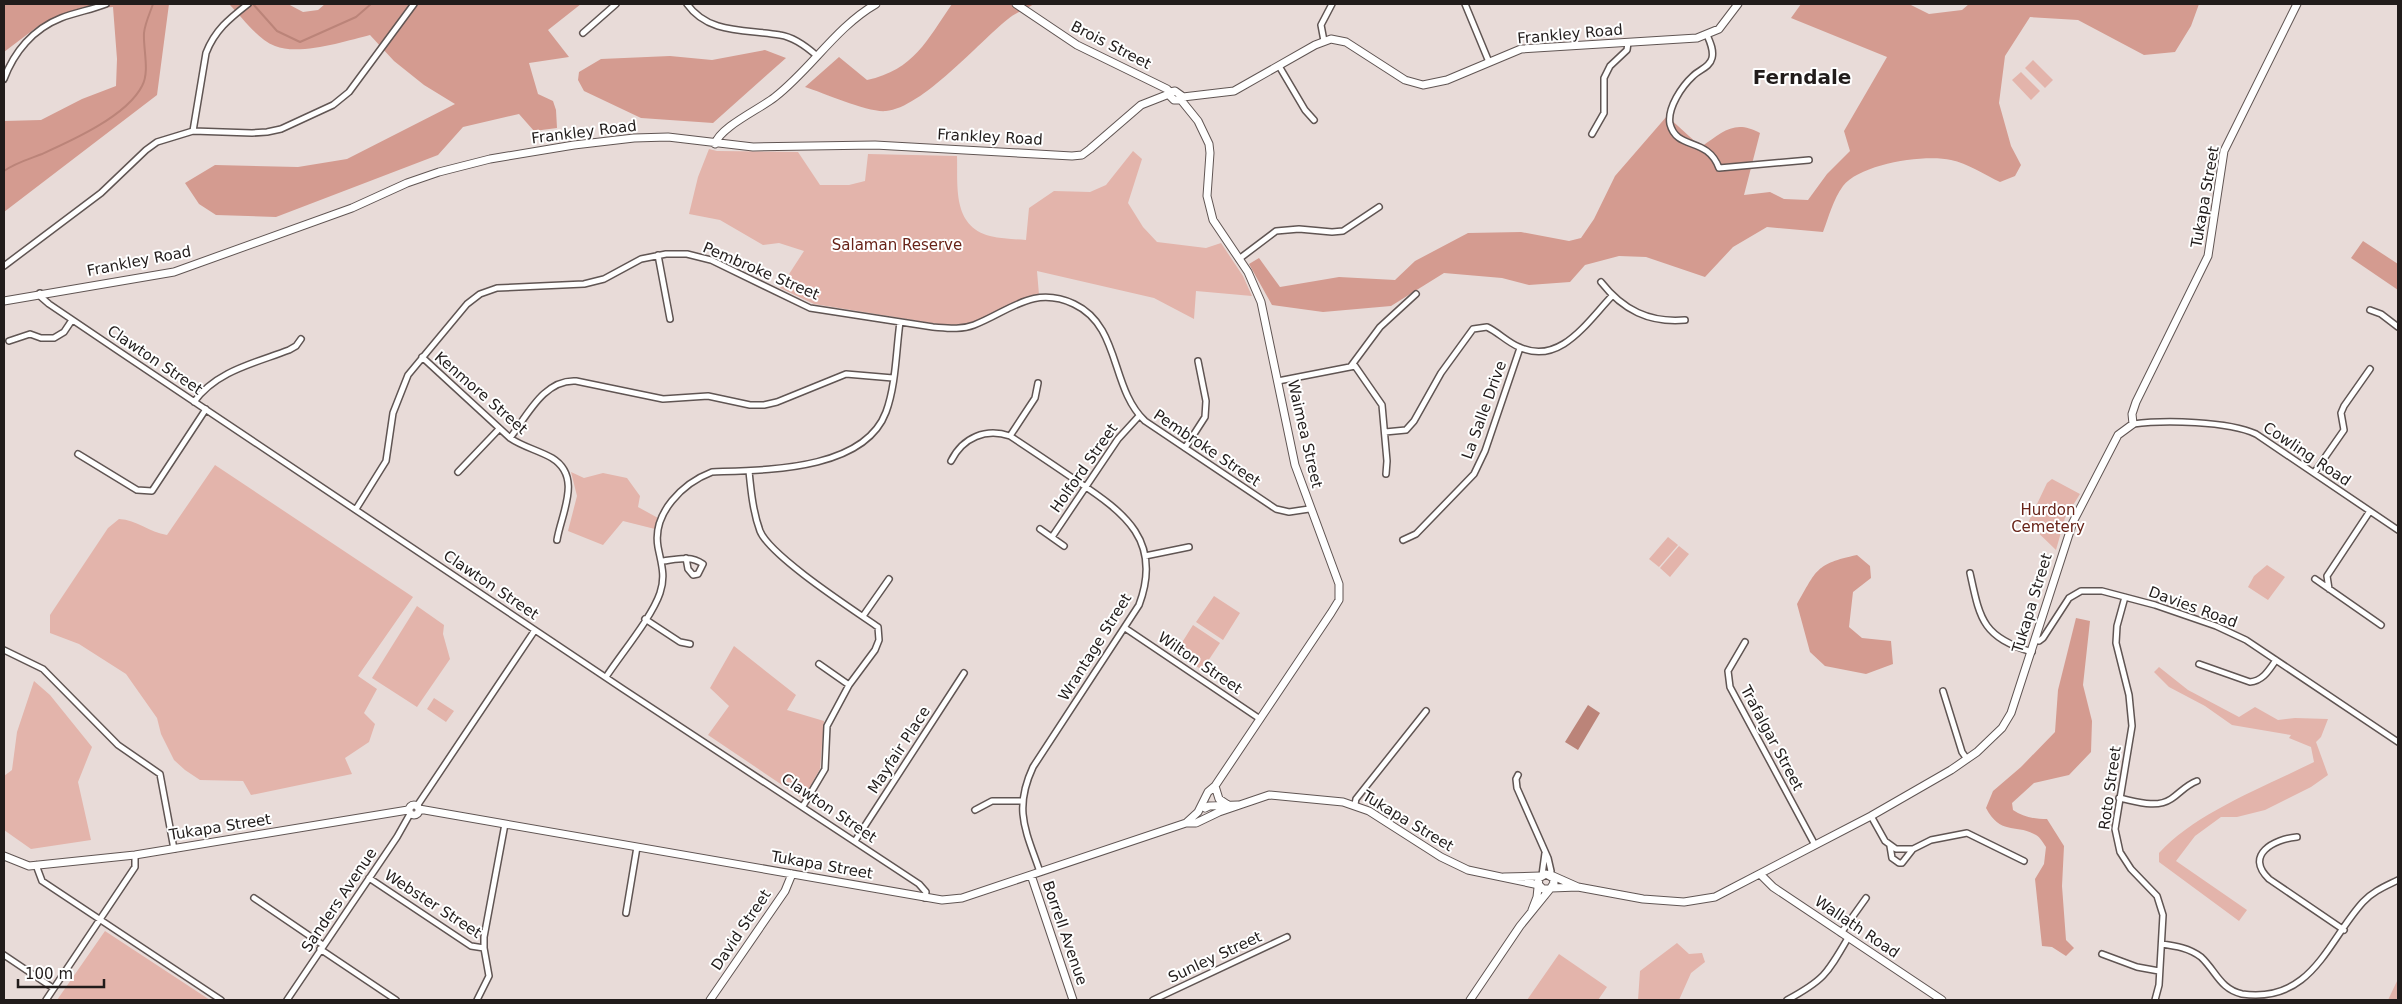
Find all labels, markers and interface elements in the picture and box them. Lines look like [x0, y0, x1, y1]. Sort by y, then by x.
street label: Brois Street [1068, 17, 1154, 73]
street label: Frankley Road [1517, 20, 1623, 48]
district label: Ferndale [1753, 65, 1851, 89]
street label: Frankley Road [530, 117, 638, 147]
street label: Frankley Road [937, 125, 1043, 149]
street label: Tukapa Street [2187, 145, 2223, 250]
park label: Salaman Reserve [832, 236, 962, 254]
street label: Pembroke Street [700, 238, 822, 304]
street label: Frankley Road [85, 242, 193, 280]
street label: Clawton Street [104, 321, 206, 399]
street label: Kenmore Street [431, 348, 531, 438]
street label: La Salle Drive [1458, 358, 1510, 462]
street label: Waimea Street [1284, 378, 1326, 490]
street label: Pembroke Street [1150, 406, 1264, 490]
street label: Cowling Road [2260, 418, 2354, 490]
street label: Holford Street [1047, 420, 1122, 516]
park label: Hurdon Cemetery [2011, 501, 2085, 536]
street label: Clawton Street [440, 546, 542, 624]
street label: Tukapa Street [2008, 551, 2056, 656]
street label: Davies Road [2146, 583, 2240, 631]
street label: Wrantage Street [1055, 590, 1135, 704]
street label: Wilton Street [1154, 628, 1246, 698]
street label: Trafalgar Street [1736, 682, 1807, 794]
street label: Mayfair Place [864, 703, 934, 797]
street label: Roto Street [2095, 745, 2125, 831]
street label: Clawton Street [778, 769, 880, 847]
street label: Tukapa Street [1358, 786, 1457, 855]
street label: Tukapa Street [167, 810, 272, 844]
street label: Sanders Avenue [298, 845, 380, 955]
street label: Tukapa Street [769, 847, 874, 883]
street label: Webster Street [381, 866, 485, 942]
street label: Borrell Avenue [1039, 878, 1091, 988]
street label: David Street [707, 886, 775, 974]
street label: Wallath Road [1811, 892, 1903, 962]
street label: Sunley Street [1165, 927, 1265, 987]
scale bar [18, 956, 104, 988]
text: 100 m [25, 965, 73, 983]

